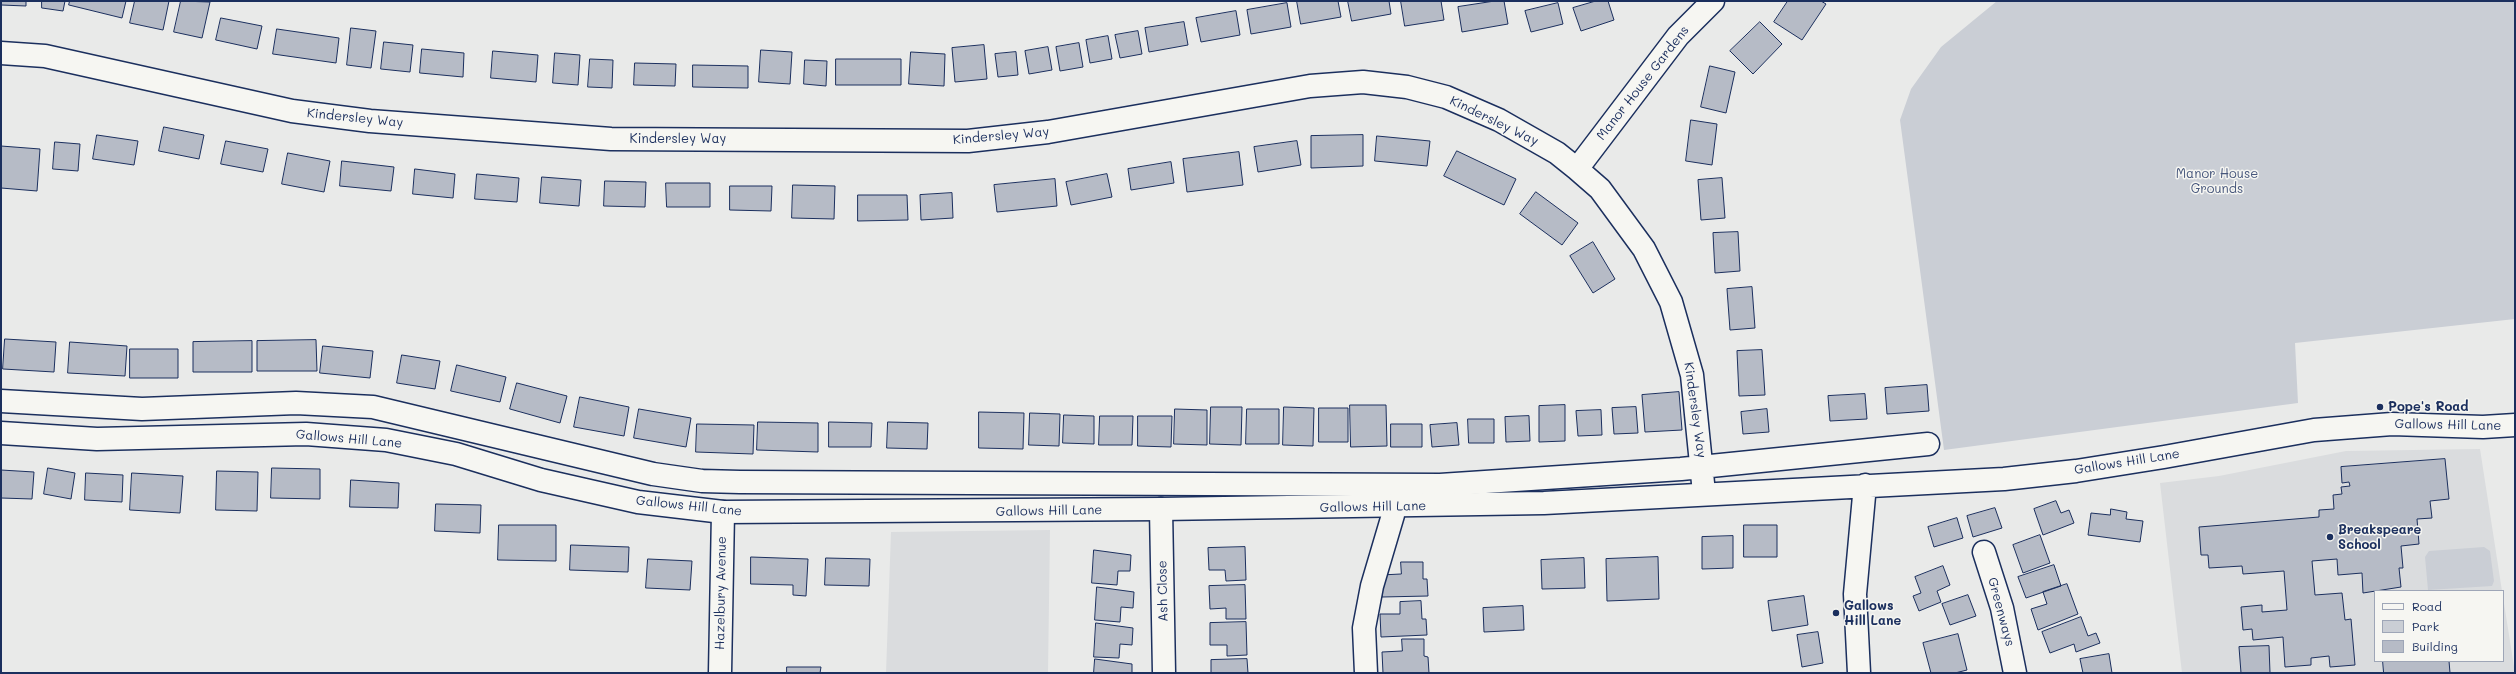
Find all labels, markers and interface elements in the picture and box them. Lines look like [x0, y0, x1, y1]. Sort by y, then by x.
street label: Manor House Gardens [1594, 23, 1692, 143]
street label: Kindersley Way [1447, 93, 1541, 149]
street label: Kindersley Way [306, 105, 404, 131]
street label: Kindersley Way [952, 124, 1050, 148]
street label: Kindersley Way [630, 131, 726, 147]
park label: Manor House Grounds [2176, 166, 2258, 197]
street label: Kindersley Way [1681, 361, 1709, 459]
place label: Pope's Road [2388, 399, 2469, 415]
marker: Pope's Road [2375, 402, 2385, 412]
street label: Gallows Hill Lane [2395, 416, 2501, 434]
street label: Gallows Hill Lane [295, 427, 403, 451]
street label: Gallows Hill Lane [2073, 446, 2181, 478]
street label: Gallows Hill Lane [635, 493, 743, 519]
street label: Gallows Hill Lane [1320, 498, 1426, 516]
street label: Gallows Hill Lane [996, 502, 1102, 520]
place label: Breakspeare School [2338, 522, 2421, 553]
marker: Breakspeare School [2325, 532, 2335, 542]
street label: Hazelbury Avenue [712, 536, 730, 650]
street label: Ash Close [1155, 560, 1171, 622]
street label: Greenways [1984, 576, 2018, 648]
legend [2374, 590, 2504, 662]
place label: Gallows Hill Lane [1844, 598, 1901, 629]
text: Road [2412, 598, 2442, 614]
marker: Gallows Hill Lane [1831, 608, 1841, 618]
text: Park [2412, 618, 2439, 634]
text: Building [2412, 638, 2458, 654]

